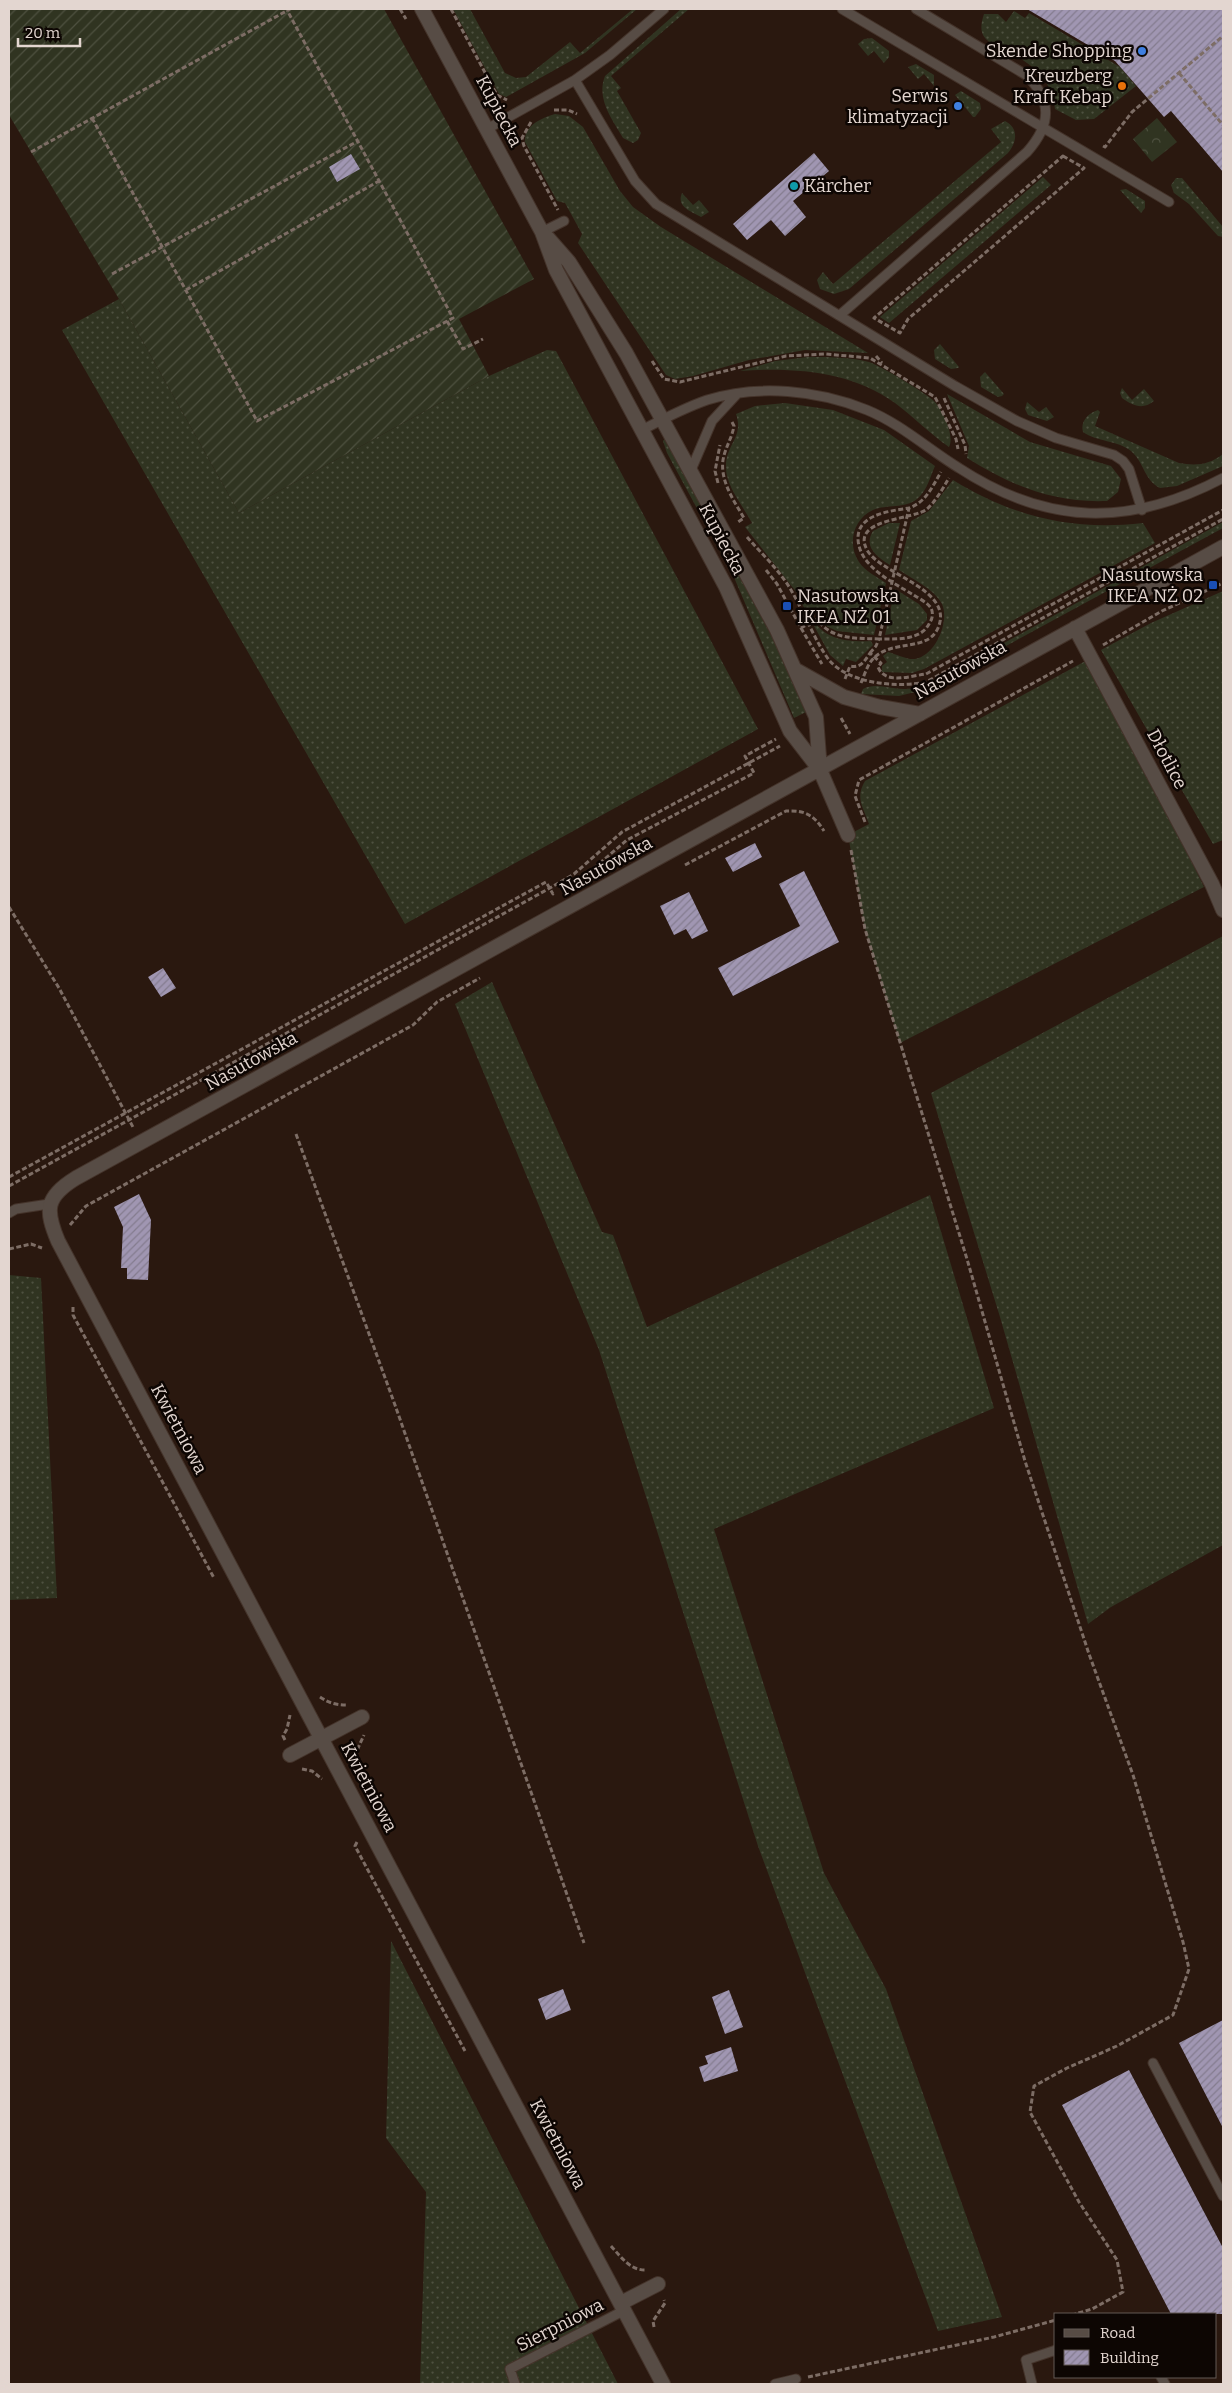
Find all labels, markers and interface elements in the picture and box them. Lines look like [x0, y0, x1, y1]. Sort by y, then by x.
scale bar [18, 15, 80, 47]
text: 20 m [25, 24, 61, 42]
place label: Skende Shopping [986, 40, 1132, 62]
marker: Skende Shopping [1136, 45, 1148, 57]
place label: Kreuzberg Kraft Kebap [1013, 65, 1112, 108]
street label: Kupiecka [471, 72, 527, 151]
marker: Kreuzberg Kraft Kebap [1116, 80, 1128, 92]
place label: Serwis klimatyzacji [847, 85, 948, 128]
marker: Serwis klimatyzacji [952, 100, 964, 112]
place label: Kärcher [804, 175, 871, 197]
marker: Kärcher [788, 180, 800, 192]
street label: Kupiecka [694, 500, 750, 579]
place label: Nasutowska IKEA NŻ 02 [1101, 564, 1203, 607]
marker: Nasutowska IKEA NŻ 02 [1207, 579, 1219, 591]
place label: Nasutowska IKEA NŻ 01 [797, 585, 899, 628]
marker: Nasutowska IKEA NŻ 01 [781, 600, 793, 612]
street label: Nasutowska [910, 636, 1010, 704]
street label: Dłotlice [1142, 725, 1192, 793]
street label: Nasutowska [556, 832, 656, 900]
street label: Nasutowska [201, 1027, 301, 1095]
street label: Kwietniowa [146, 1380, 212, 1478]
street label: Kwietniowa [336, 1738, 402, 1836]
street label: Kwietniowa [525, 2095, 591, 2193]
street label: Sierpniowa [513, 2294, 607, 2356]
legend [1054, 2313, 1217, 2378]
text: Road [1100, 2324, 1135, 2342]
text: Building [1100, 2349, 1159, 2367]

